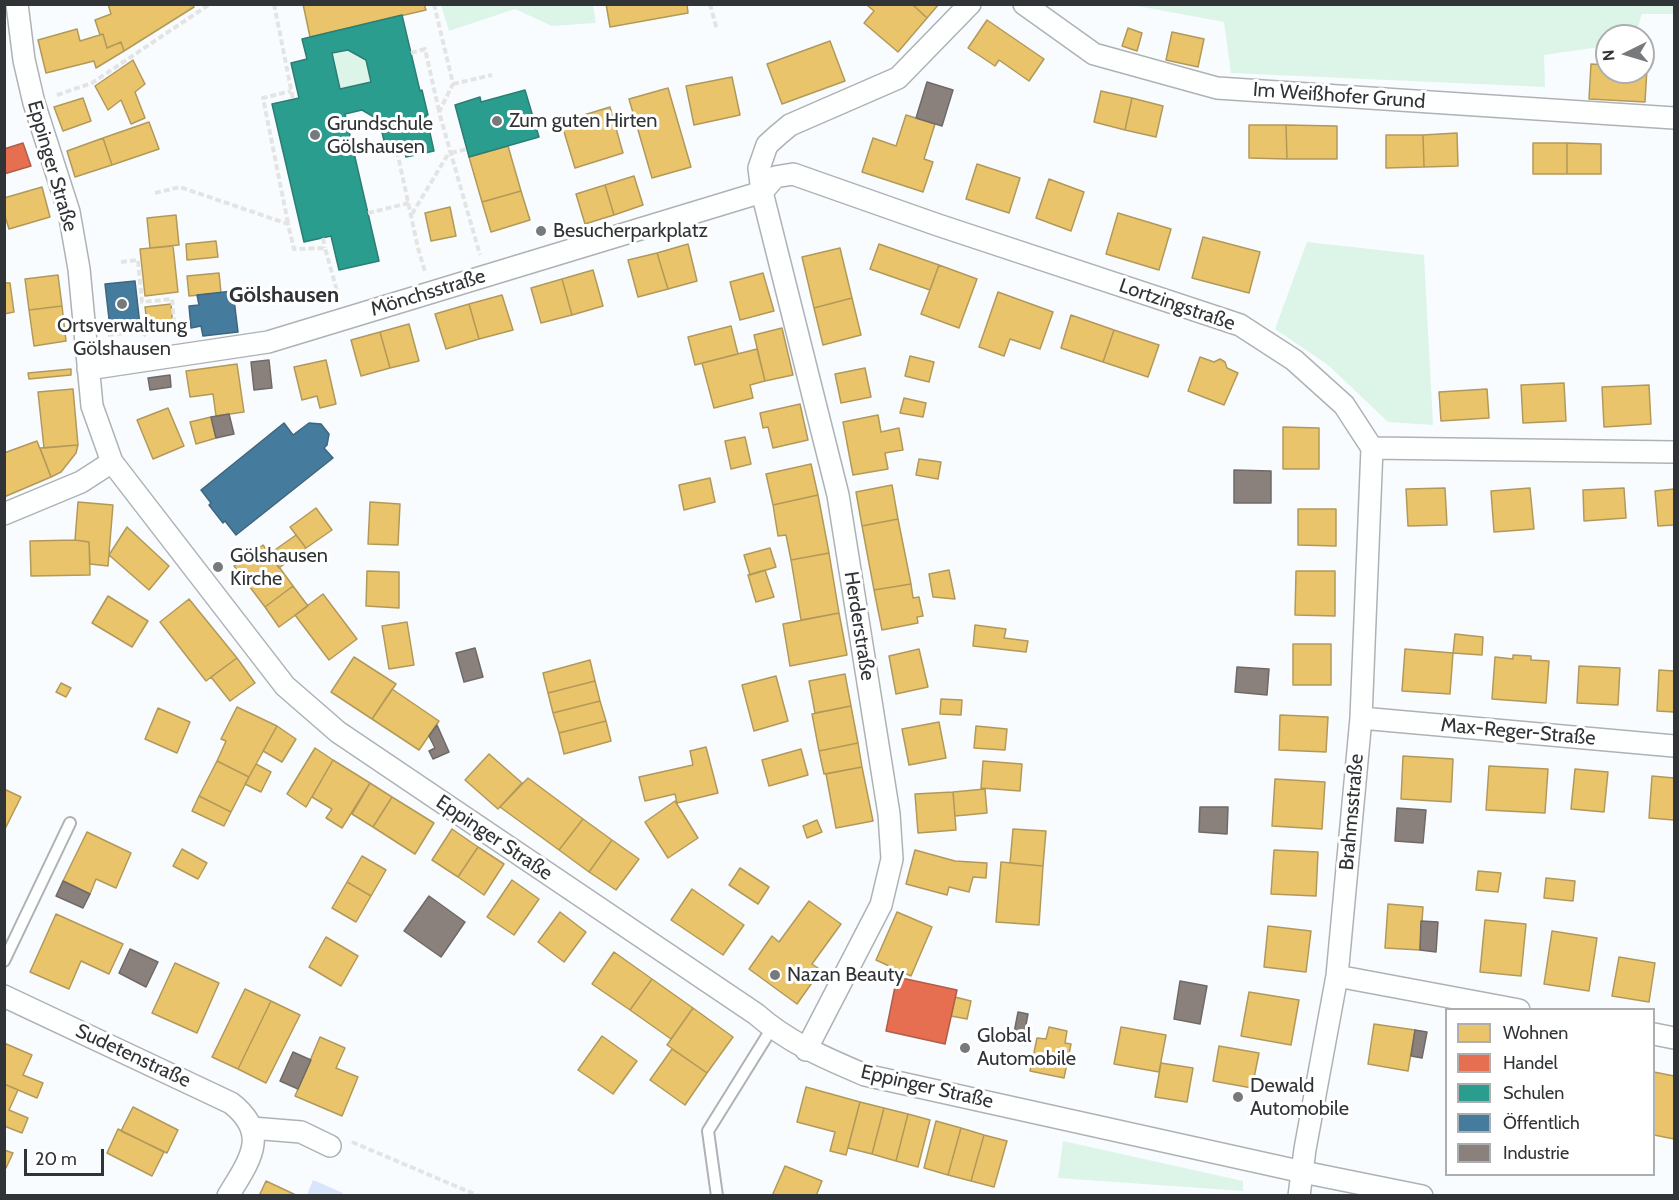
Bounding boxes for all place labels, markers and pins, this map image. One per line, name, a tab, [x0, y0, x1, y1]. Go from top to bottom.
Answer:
place label: Zum guten Hirten	[509, 109, 657, 133]
place label: Grundschule Gölshausen	[327, 112, 433, 159]
marker: Zum guten Hirten	[490, 114, 504, 128]
marker: Grundschule Gölshausen	[308, 128, 322, 142]
place label: Besucherparkplatz	[553, 219, 708, 243]
marker: Besucherparkplatz	[534, 224, 548, 238]
marker: Ortsverwaltung Gölshausen	[115, 297, 129, 311]
place label: Ortsverwaltung Gölshausen	[57, 314, 187, 361]
place label: Gölshausen Kirche	[230, 544, 328, 591]
marker: Gölshausen Kirche	[211, 560, 225, 574]
place label: Nazan Beauty	[787, 963, 904, 987]
marker: Nazan Beauty	[768, 968, 782, 982]
place label: Global Automobile	[977, 1024, 1076, 1071]
marker: Global Automobile	[958, 1041, 972, 1055]
place label: Dewald Automobile	[1250, 1074, 1349, 1121]
marker: Dewald Automobile	[1231, 1090, 1245, 1104]

